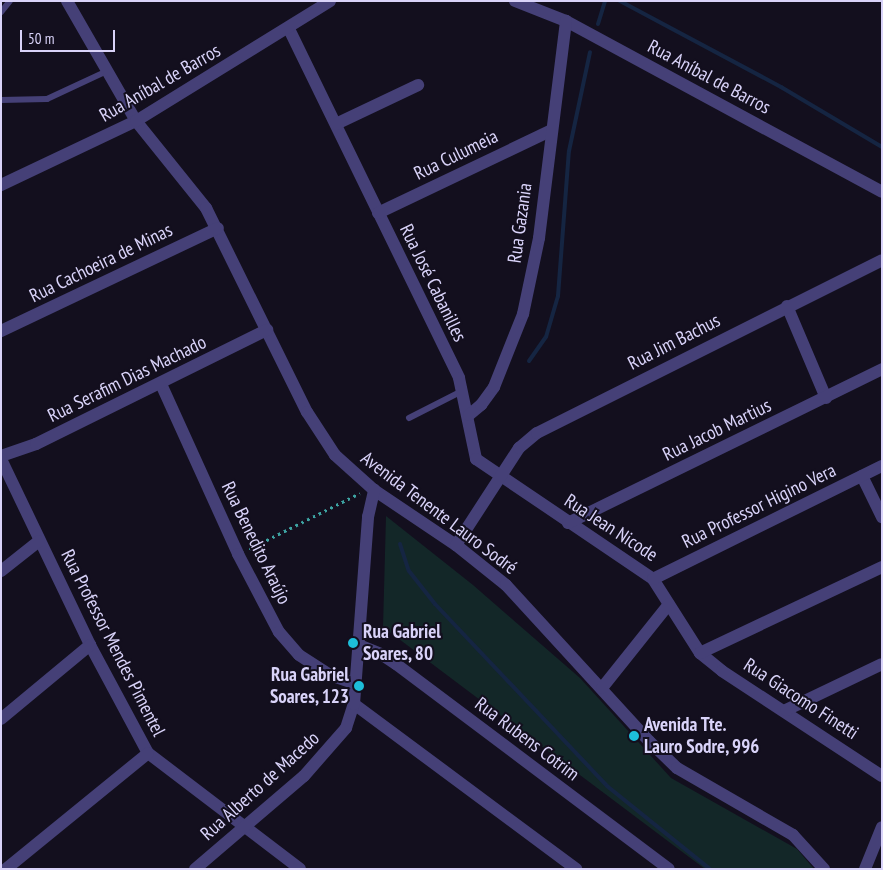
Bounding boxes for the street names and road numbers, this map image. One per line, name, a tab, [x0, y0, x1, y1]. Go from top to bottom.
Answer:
street label: Rua Aníbal de Barros	[643, 35, 775, 119]
street label: Rua Aníbal de Barros	[95, 39, 225, 127]
street label: Rua Culumeia	[410, 125, 502, 185]
street label: Rua Gazania	[503, 182, 537, 264]
street label: Rua Cachoeira de Minas	[26, 219, 176, 307]
street label: Rua José Cabanilles	[395, 221, 471, 345]
street label: Rua Jim Bachus	[624, 309, 724, 375]
street label: Rua Serafim Dias Machado	[44, 331, 210, 427]
street label: Rua Jacob Martius	[659, 394, 775, 466]
street label: Avenida Tenente Lauro Sodré	[356, 447, 522, 579]
street label: Rua Professor Higino Vera	[678, 459, 840, 553]
street label: Rua Benedito Araújo	[216, 478, 296, 608]
street label: Rua Jean Nicode	[560, 489, 662, 567]
street label: Rua Professor Mendes Pimentel	[56, 546, 170, 740]
street label: Rua Giacomo Finetti	[739, 653, 863, 745]
street label: Rua Rubens Cotrim	[470, 692, 584, 786]
street label: Rua Alberto de Macedo	[196, 727, 324, 845]

